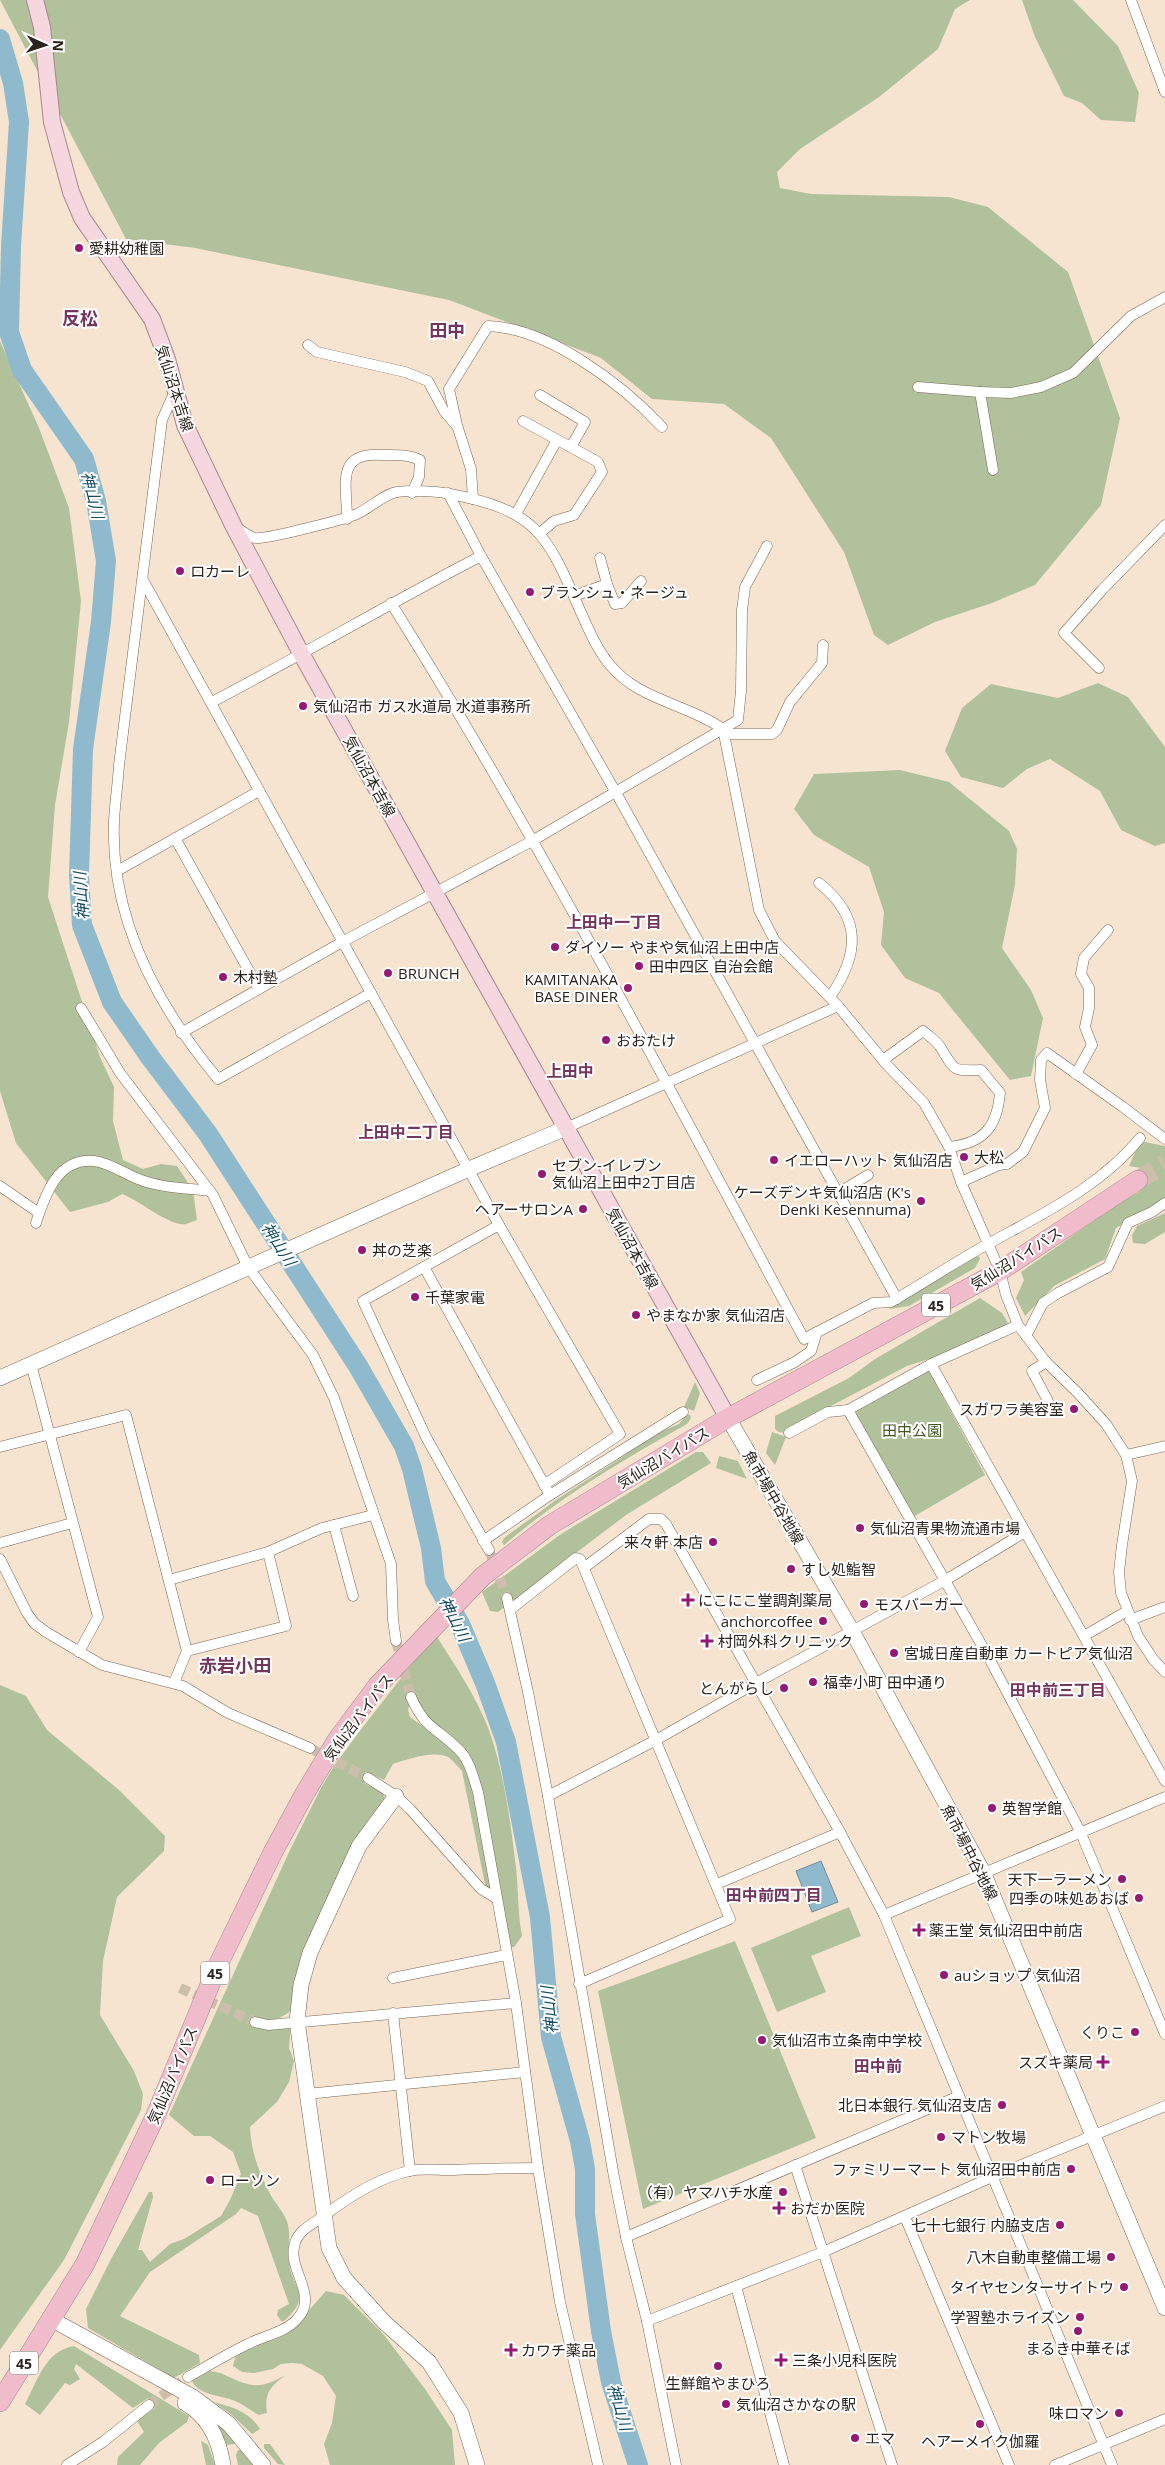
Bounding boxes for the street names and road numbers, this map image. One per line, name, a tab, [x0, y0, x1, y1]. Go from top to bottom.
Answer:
street label: 気仙沼本吉線	[152, 342, 198, 434]
street label: 気仙沼本吉線	[339, 732, 401, 820]
street label: 気仙沼本吉線	[602, 1204, 664, 1292]
street label: 気仙沼バイパス	[966, 1222, 1066, 1294]
road number: 45	[922, 1294, 950, 1316]
street label: 気仙沼バイパス	[613, 1421, 713, 1493]
street label: 魚市場中谷地線	[739, 1447, 809, 1547]
street label: 気仙沼バイパス	[319, 1669, 397, 1765]
street label: 魚市場中谷地線	[937, 1801, 1003, 1903]
road number: 45	[201, 1962, 229, 1985]
street label: 気仙沼バイパス	[142, 2023, 202, 2127]
road number: 45	[10, 2352, 38, 2374]

